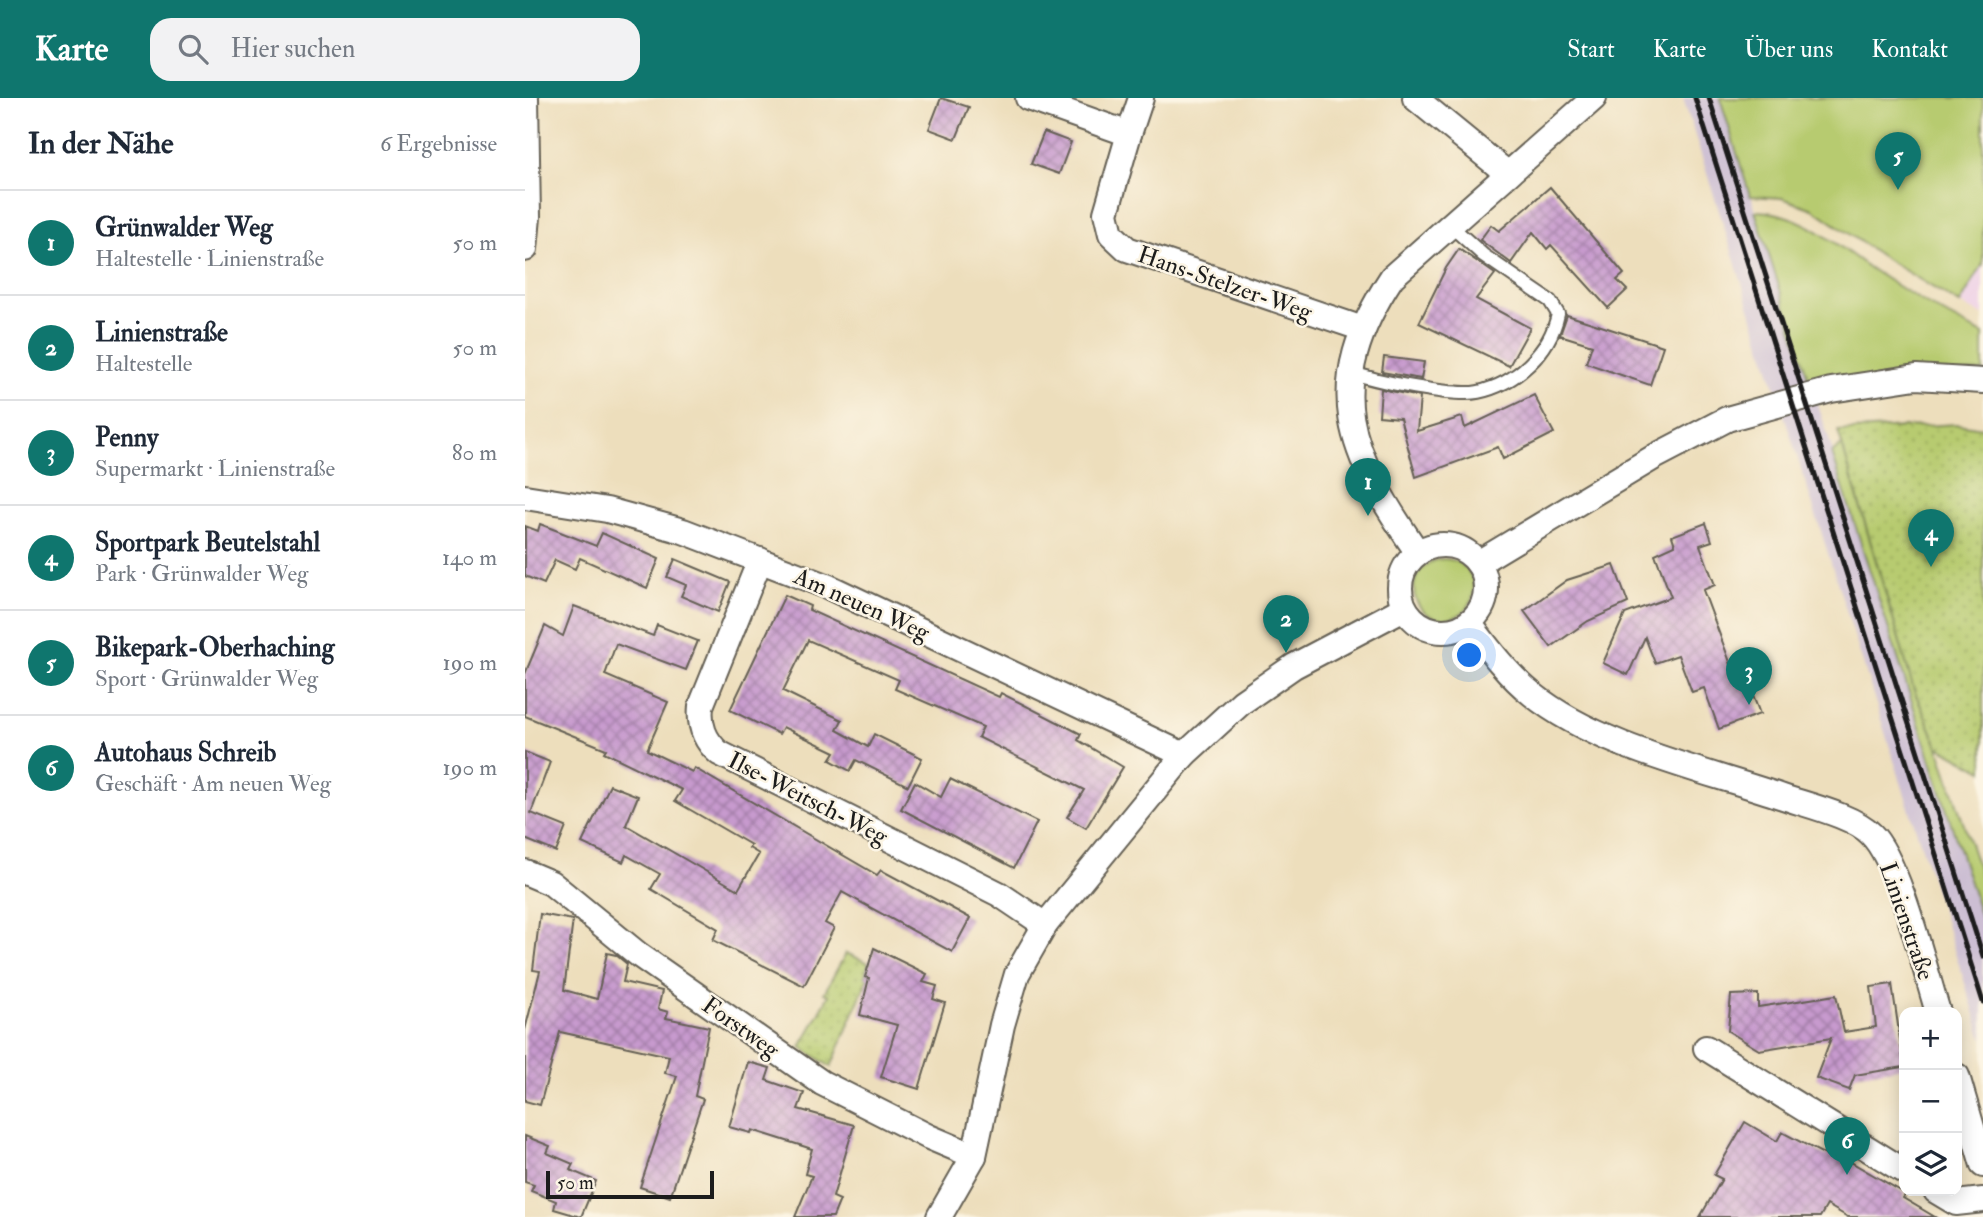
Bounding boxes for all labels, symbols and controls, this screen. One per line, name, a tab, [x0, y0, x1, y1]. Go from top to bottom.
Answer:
search box	[150, 18, 640, 81]
text: Karte	[35, 29, 108, 70]
icon: search	[174, 30, 212, 68]
text: Hier suchen	[230, 33, 355, 65]
text: Start	[1567, 34, 1615, 65]
text: Karte	[1653, 34, 1706, 65]
text: Über uns	[1744, 34, 1833, 65]
text: Kontakt	[1871, 34, 1948, 65]
text: In der Nähe	[28, 125, 173, 162]
text: 6 Ergebnisse	[380, 129, 497, 158]
pin: 5	[1875, 132, 1921, 190]
text: Grünwalder Weg	[95, 212, 273, 244]
text: 1	[47, 228, 55, 257]
text: 50 m	[453, 228, 497, 257]
street label: Hans-Stelzer-Weg	[1134, 239, 1317, 328]
text: Haltestelle · Linienstraße	[95, 244, 324, 273]
text: Linienstraße	[95, 317, 228, 349]
text: 2	[45, 333, 57, 362]
text: 50 m	[453, 333, 497, 362]
text: Haltestelle	[95, 349, 192, 378]
text: Penny	[95, 422, 158, 454]
text: 3	[47, 438, 55, 467]
text: 80 m	[452, 438, 497, 467]
text: Supermarkt · Linienstraße	[95, 454, 335, 483]
pin: 1	[1345, 458, 1391, 516]
pin: 4	[1908, 509, 1954, 567]
text: Sportpark Beutelstahl	[95, 527, 320, 559]
text: 4	[45, 543, 57, 572]
text: 140 m	[442, 543, 497, 572]
text: Park · Grünwalder Weg	[95, 559, 308, 588]
street label: Am neuen Weg	[788, 560, 936, 649]
pin: 2	[1263, 595, 1309, 653]
text: Bikepark-Oberhaching	[95, 632, 335, 664]
your location	[1452, 638, 1486, 672]
pin: 3	[1726, 647, 1772, 705]
text: 5	[46, 648, 56, 677]
text: 190 m	[443, 648, 497, 677]
text: Sport · Grünwalder Weg	[95, 664, 318, 693]
text: Autohaus Schreib	[95, 737, 276, 769]
street label: Ilse-Weitsch-Weg	[723, 745, 894, 853]
text: 6	[45, 753, 57, 782]
text: 190 m	[443, 753, 497, 782]
text: Geschäft · Am neuen Weg	[95, 769, 331, 798]
street label: Linienstraße	[1872, 858, 1941, 984]
street label: Forstweg	[696, 990, 786, 1066]
map controls	[1899, 1007, 1962, 1196]
button: +	[1899, 1007, 1962, 1070]
button: −	[1899, 1070, 1962, 1133]
pin: 6	[1824, 1117, 1870, 1175]
button: layers	[1899, 1133, 1962, 1196]
scale bar	[546, 1168, 714, 1200]
text: 50 m	[557, 1171, 594, 1195]

